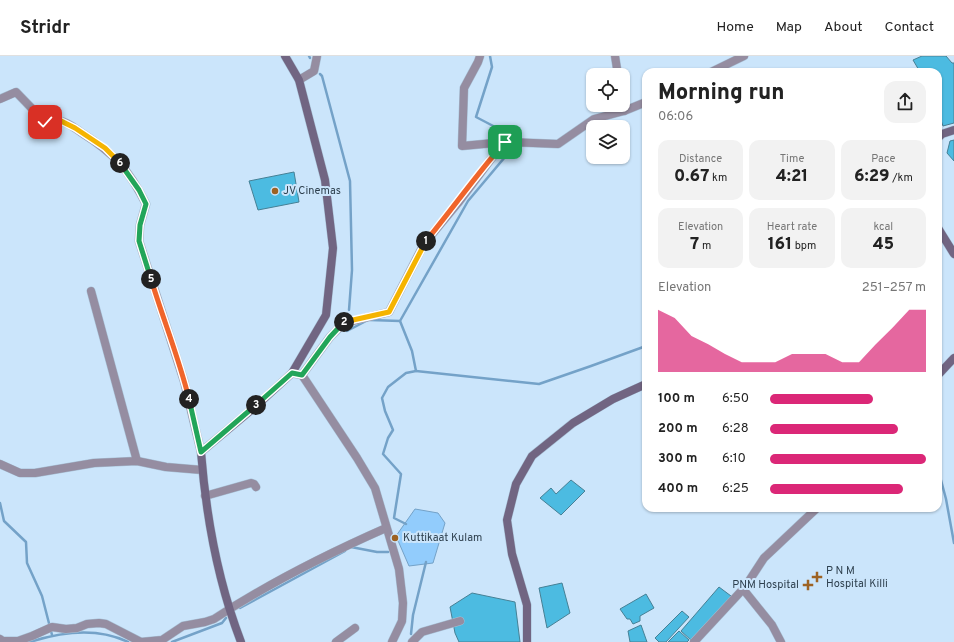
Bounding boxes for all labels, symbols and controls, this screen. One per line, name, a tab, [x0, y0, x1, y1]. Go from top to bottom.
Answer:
text: Stridr	[20, 16, 70, 40]
text: Home	[717, 19, 754, 36]
text: Map	[776, 19, 802, 36]
text: About	[824, 19, 863, 36]
text: Contact	[885, 19, 934, 36]
map controls	[586, 68, 630, 164]
button: locate	[586, 68, 630, 112]
text: Morning run	[658, 80, 784, 107]
button: share	[884, 81, 926, 123]
pin	[28, 105, 62, 139]
text: 06:06	[658, 109, 693, 125]
icon: check	[34, 111, 56, 133]
button: layers	[586, 120, 630, 164]
pin	[488, 125, 522, 159]
icon: arrive	[494, 131, 516, 153]
text: Distance	[679, 152, 722, 166]
text: Time	[780, 152, 804, 166]
text: Pace	[871, 152, 895, 166]
pin: 6	[110, 153, 130, 173]
text: 6	[117, 156, 123, 170]
text: 0.67	[674, 166, 709, 188]
text: 4:21	[776, 166, 808, 188]
text: 6:29	[854, 166, 890, 188]
text: km	[709, 171, 727, 185]
text: /km	[890, 171, 913, 185]
place label: JV Cinemas	[283, 184, 341, 198]
marker: JV Cinemas	[270, 186, 280, 196]
text: Elevation	[678, 220, 723, 234]
text: Heart rate	[767, 220, 817, 234]
text: kcal	[874, 220, 893, 234]
pin: 1	[416, 231, 436, 251]
text: 1	[424, 234, 428, 248]
text: 7	[690, 234, 699, 256]
text: 161	[768, 234, 792, 256]
text: 45	[873, 234, 894, 256]
text: m	[699, 239, 711, 253]
text: bpm	[792, 239, 816, 253]
pin: 5	[141, 269, 161, 289]
text: 5	[148, 272, 154, 286]
text: Elevation	[658, 280, 711, 296]
text: 251–257 m	[862, 280, 926, 296]
pin: 2	[334, 312, 354, 332]
text: 2	[341, 315, 347, 329]
pin: 4	[179, 389, 199, 409]
text: 100 m	[658, 391, 695, 407]
text: 6:50	[722, 391, 749, 407]
text: 4	[185, 392, 193, 406]
pin: 3	[246, 395, 266, 415]
text: 3	[253, 398, 259, 412]
text: 200 m	[658, 421, 698, 437]
text: 6:28	[722, 421, 749, 437]
text: 300 m	[658, 451, 697, 467]
text: 6:10	[722, 451, 746, 467]
text: 400 m	[658, 481, 698, 497]
text: 6:25	[722, 481, 749, 497]
place label: Kuttikaat Kulam	[403, 531, 482, 545]
marker: Kuttikaat Kulam	[390, 533, 400, 543]
place label: P N M Hospital Killi	[826, 564, 888, 591]
marker: P N M Hospital Killi	[811, 571, 823, 583]
place label: PNM Hospital	[732, 578, 799, 592]
marker: PNM Hospital	[802, 579, 814, 591]

